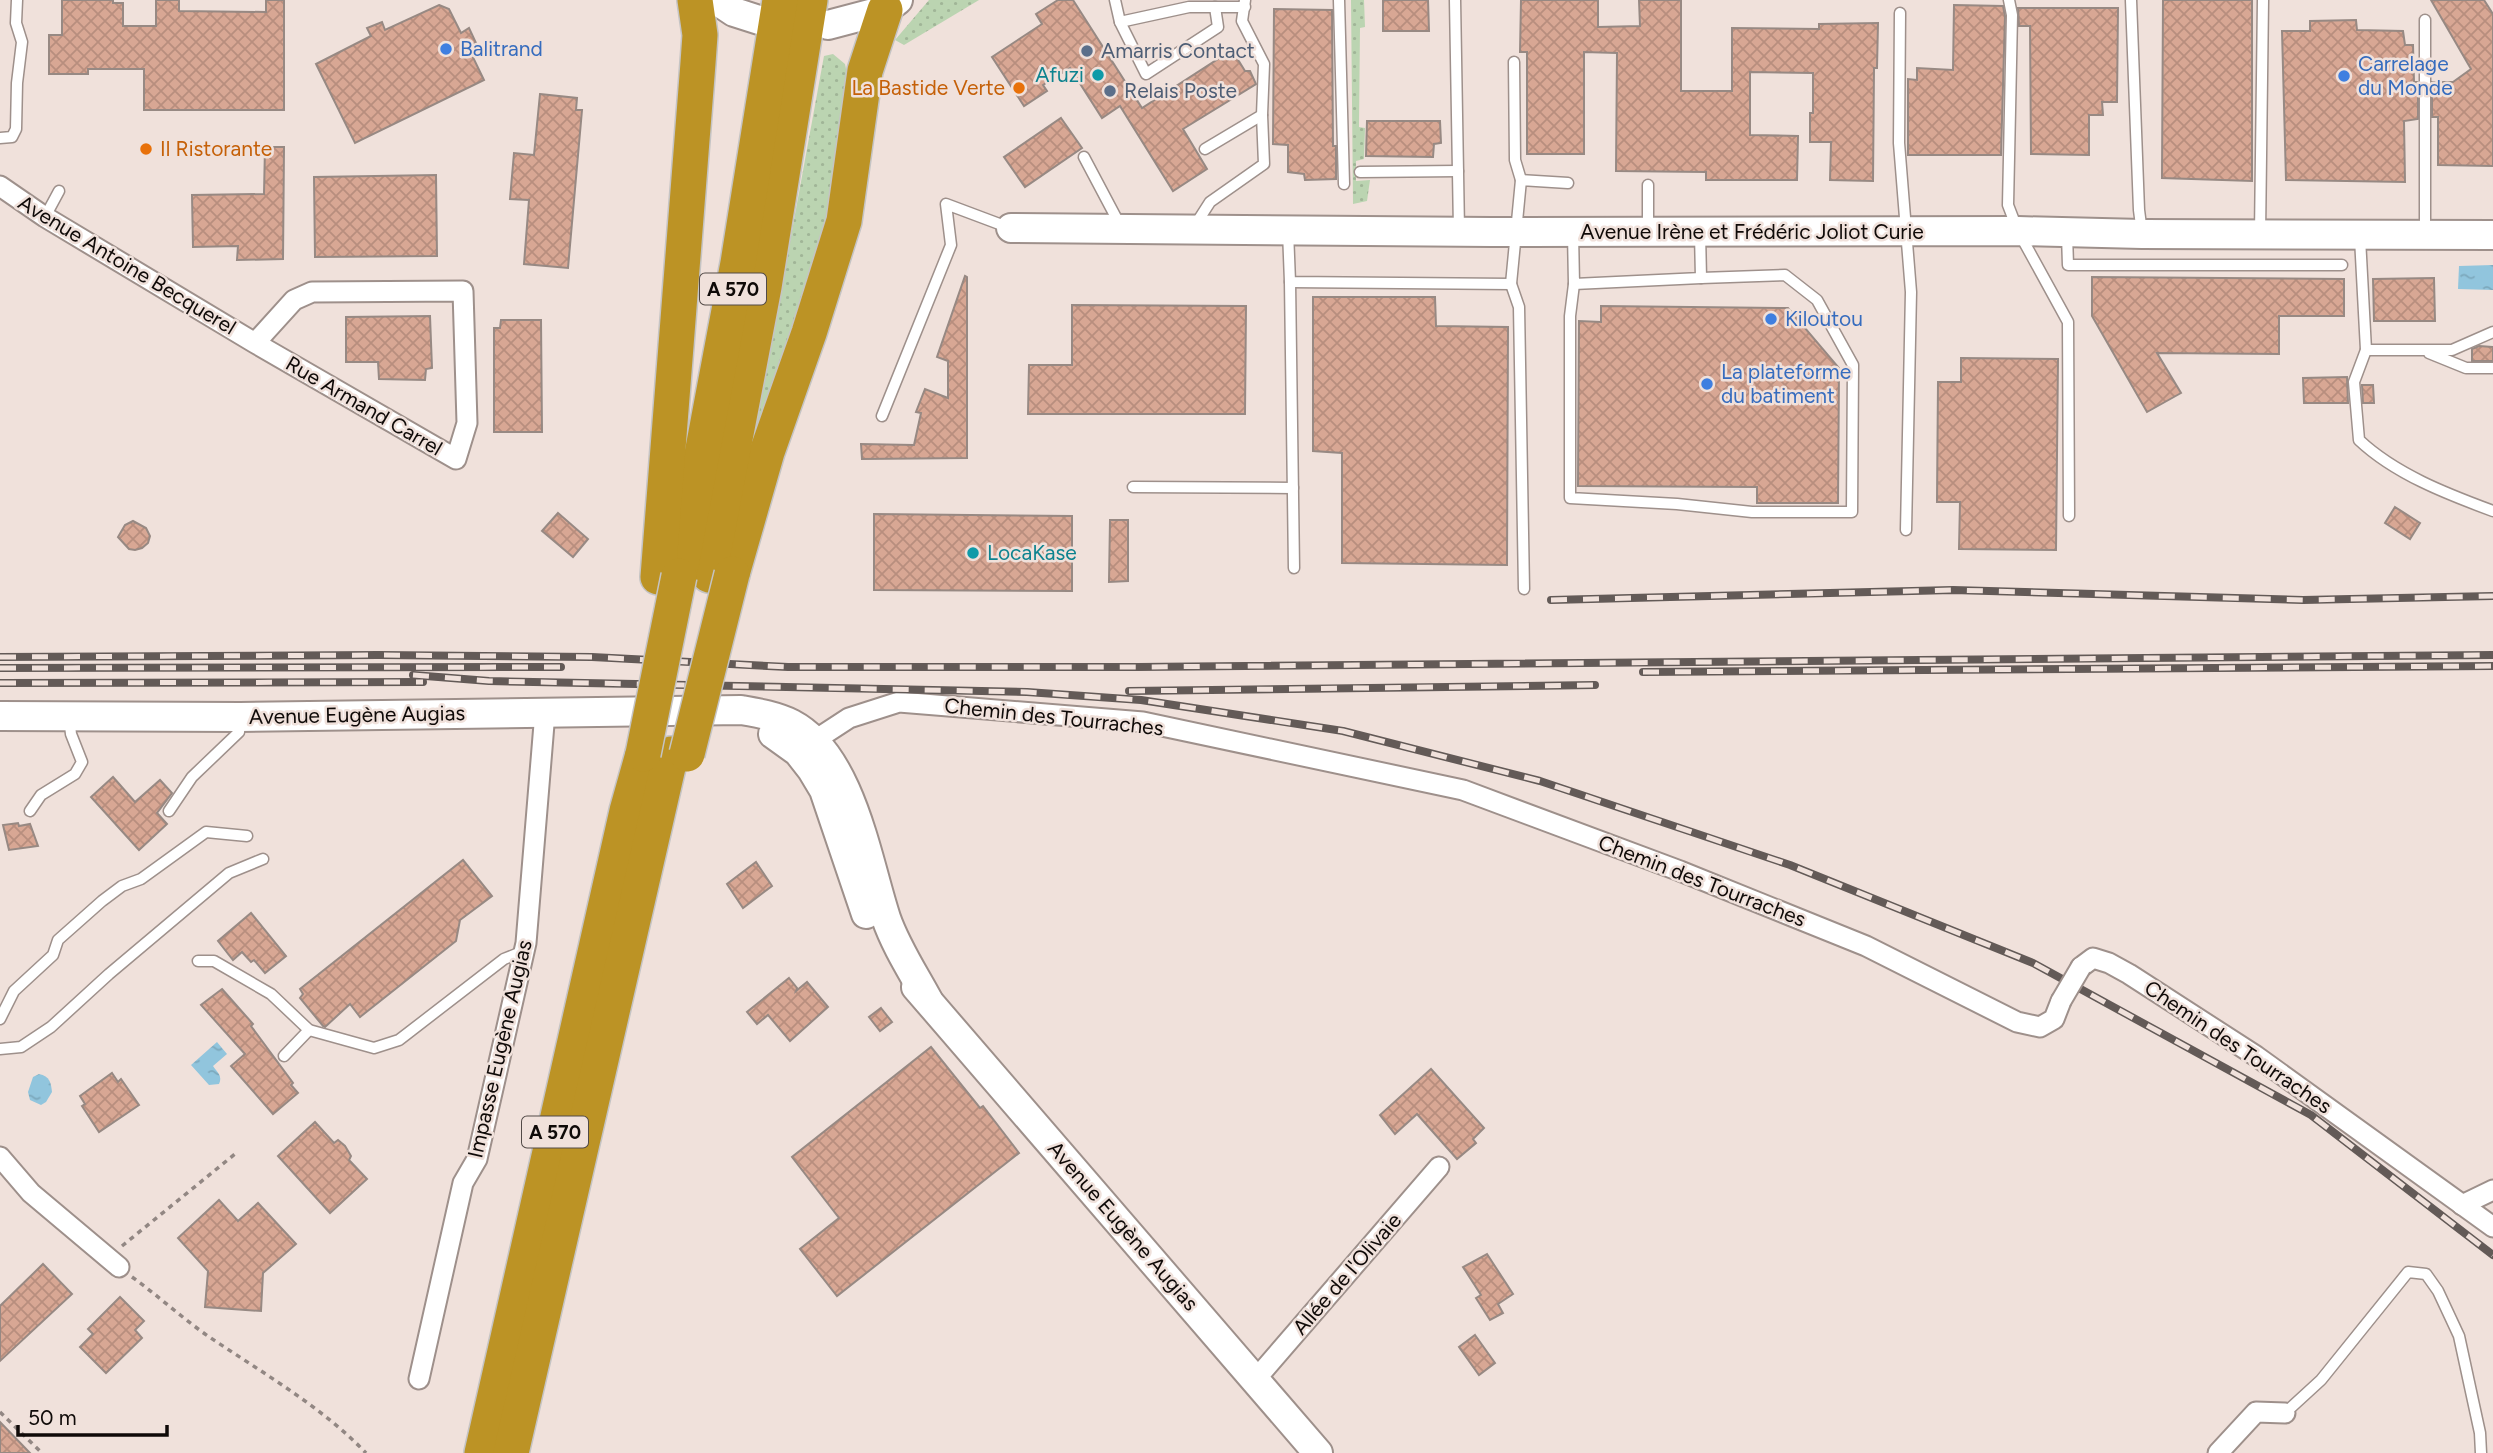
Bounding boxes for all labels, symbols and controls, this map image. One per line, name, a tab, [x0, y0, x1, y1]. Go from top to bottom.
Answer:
place label: Balitrand	[460, 36, 543, 61]
place label: Amarris Contact	[1101, 38, 1255, 63]
marker: Balitrand	[438, 41, 454, 57]
marker: Amarris Contact	[1079, 43, 1095, 59]
place label: Carrelage du Monde	[2358, 51, 2453, 100]
place label: Afuzi	[1035, 62, 1084, 87]
marker: Afuzi	[1090, 67, 1106, 83]
marker: Carrelage du Monde	[2336, 68, 2352, 84]
place label: La Bastide Verte	[851, 75, 1005, 100]
place label: Relais Poste	[1124, 78, 1237, 103]
marker: La Bastide Verte	[1011, 80, 1027, 96]
marker: Relais Poste	[1102, 83, 1118, 99]
place label: Il Ristorante	[160, 136, 272, 161]
marker: Il Ristorante	[138, 141, 154, 157]
street label: Avenue Antoine Becquerel	[14, 190, 241, 340]
street label: Avenue Irène et Frédéric Joliot Curie	[1580, 219, 1924, 244]
road number: A 570	[700, 274, 766, 304]
place label: Kiloutou	[1785, 306, 1863, 331]
marker: Kiloutou	[1763, 311, 1779, 327]
street label: Rue Armand Carrel	[281, 351, 447, 461]
place label: La plateforme du batiment	[1721, 359, 1851, 408]
marker: La plateforme du batiment	[1699, 376, 1715, 392]
place label: LocaKase	[987, 540, 1077, 565]
marker: LocaKase	[965, 545, 981, 561]
street label: Chemin des Tourraches	[943, 693, 1165, 740]
street label: Avenue Eugène Augias	[249, 700, 465, 729]
street label: Chemin des Tourraches	[1595, 829, 1809, 932]
street label: Impasse Eugène Augias	[462, 937, 537, 1160]
street label: Chemin des Tourraches	[2140, 975, 2337, 1119]
road number: A 570	[522, 1116, 588, 1148]
street label: Avenue Eugène Augias	[1043, 1136, 1204, 1315]
street label: Allée de l'Olivaie	[1287, 1208, 1406, 1340]
scale bar	[18, 1394, 166, 1438]
text: 50 m	[28, 1405, 77, 1430]

